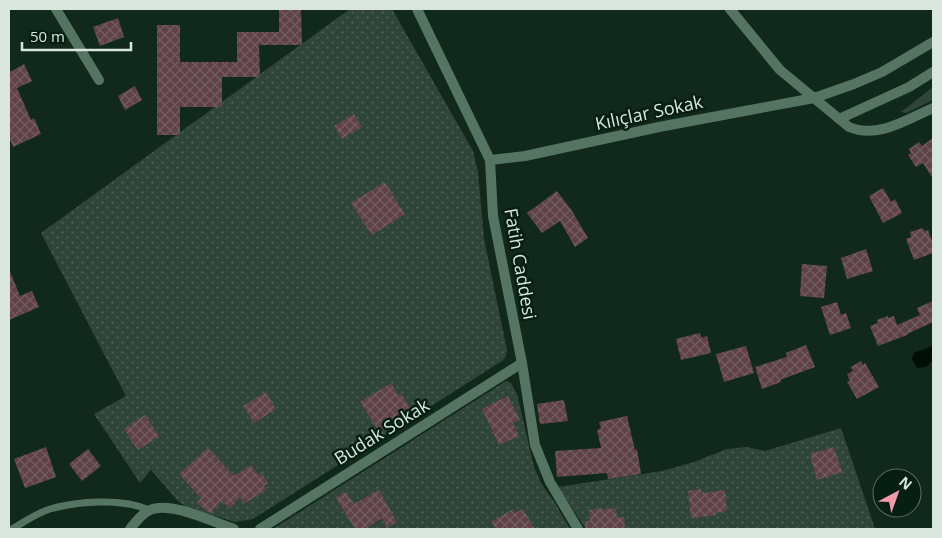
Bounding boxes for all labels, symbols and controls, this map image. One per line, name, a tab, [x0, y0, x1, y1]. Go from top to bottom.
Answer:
scale bar	[22, 20, 131, 52]
text: 50 m	[30, 26, 65, 46]
street label: Kılıçlar Sokak	[593, 89, 705, 135]
street label: Fatih Caddesi	[499, 206, 543, 321]
street label: Budak Sokak	[330, 392, 434, 470]
north arrow	[872, 468, 922, 518]
text: N	[895, 472, 916, 494]

